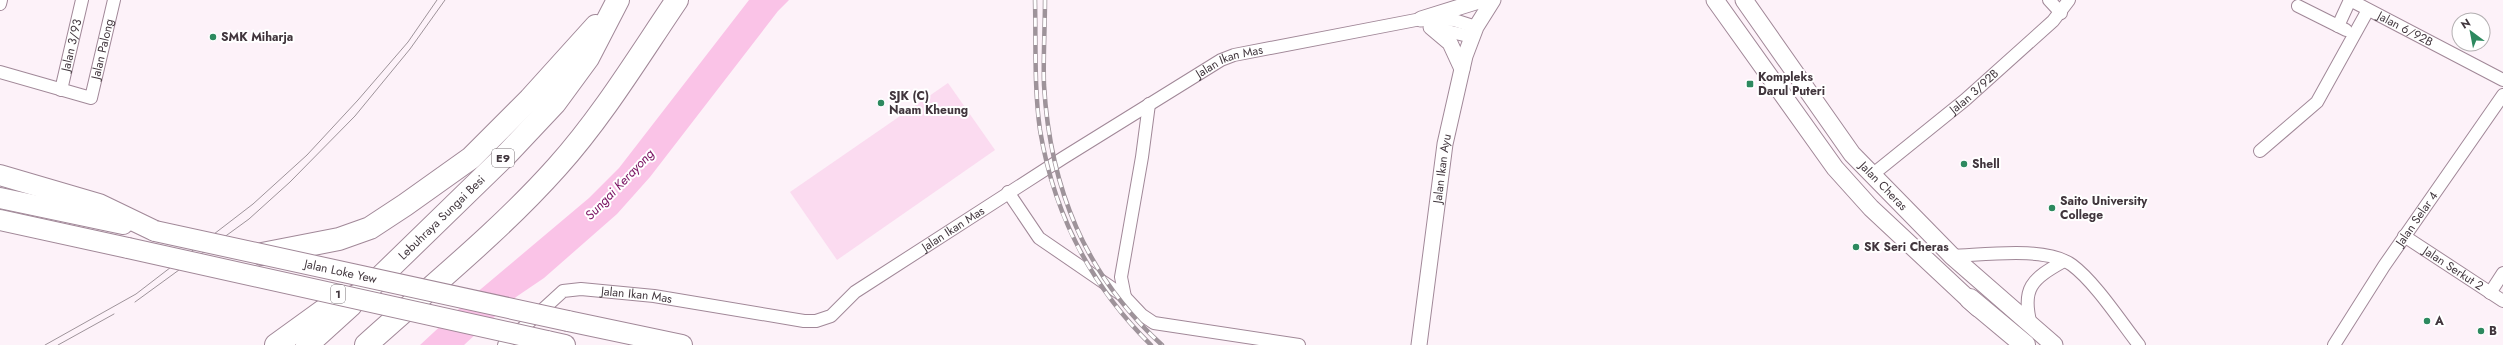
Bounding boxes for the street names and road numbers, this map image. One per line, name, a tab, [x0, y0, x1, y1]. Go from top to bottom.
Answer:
street label: Jalan 6/92B	[2372, 6, 2437, 51]
street label: Jalan 3/93	[56, 17, 86, 75]
street label: Jalan Palong	[86, 17, 118, 83]
street label: Jalan Ikan Mas	[1190, 41, 1265, 84]
street label: Jalan 3/92B	[1944, 65, 2003, 119]
street label: Jalan Ikan Ayu	[1428, 132, 1456, 206]
road number: E9	[492, 149, 514, 167]
street label: Jalan Cheras	[1854, 156, 1912, 215]
street label: Lebuhraya Sungai Besi	[394, 171, 489, 264]
street label: Jalan Selar 4	[2390, 188, 2442, 252]
street label: Jalan Ikan Mas	[917, 202, 988, 257]
street label: Jalan Serkut 2	[2418, 241, 2487, 295]
street label: Jalan Loke Yew	[301, 254, 379, 288]
street label: Jalan Ikan Mas	[598, 282, 674, 308]
road number: 1	[331, 285, 345, 303]

